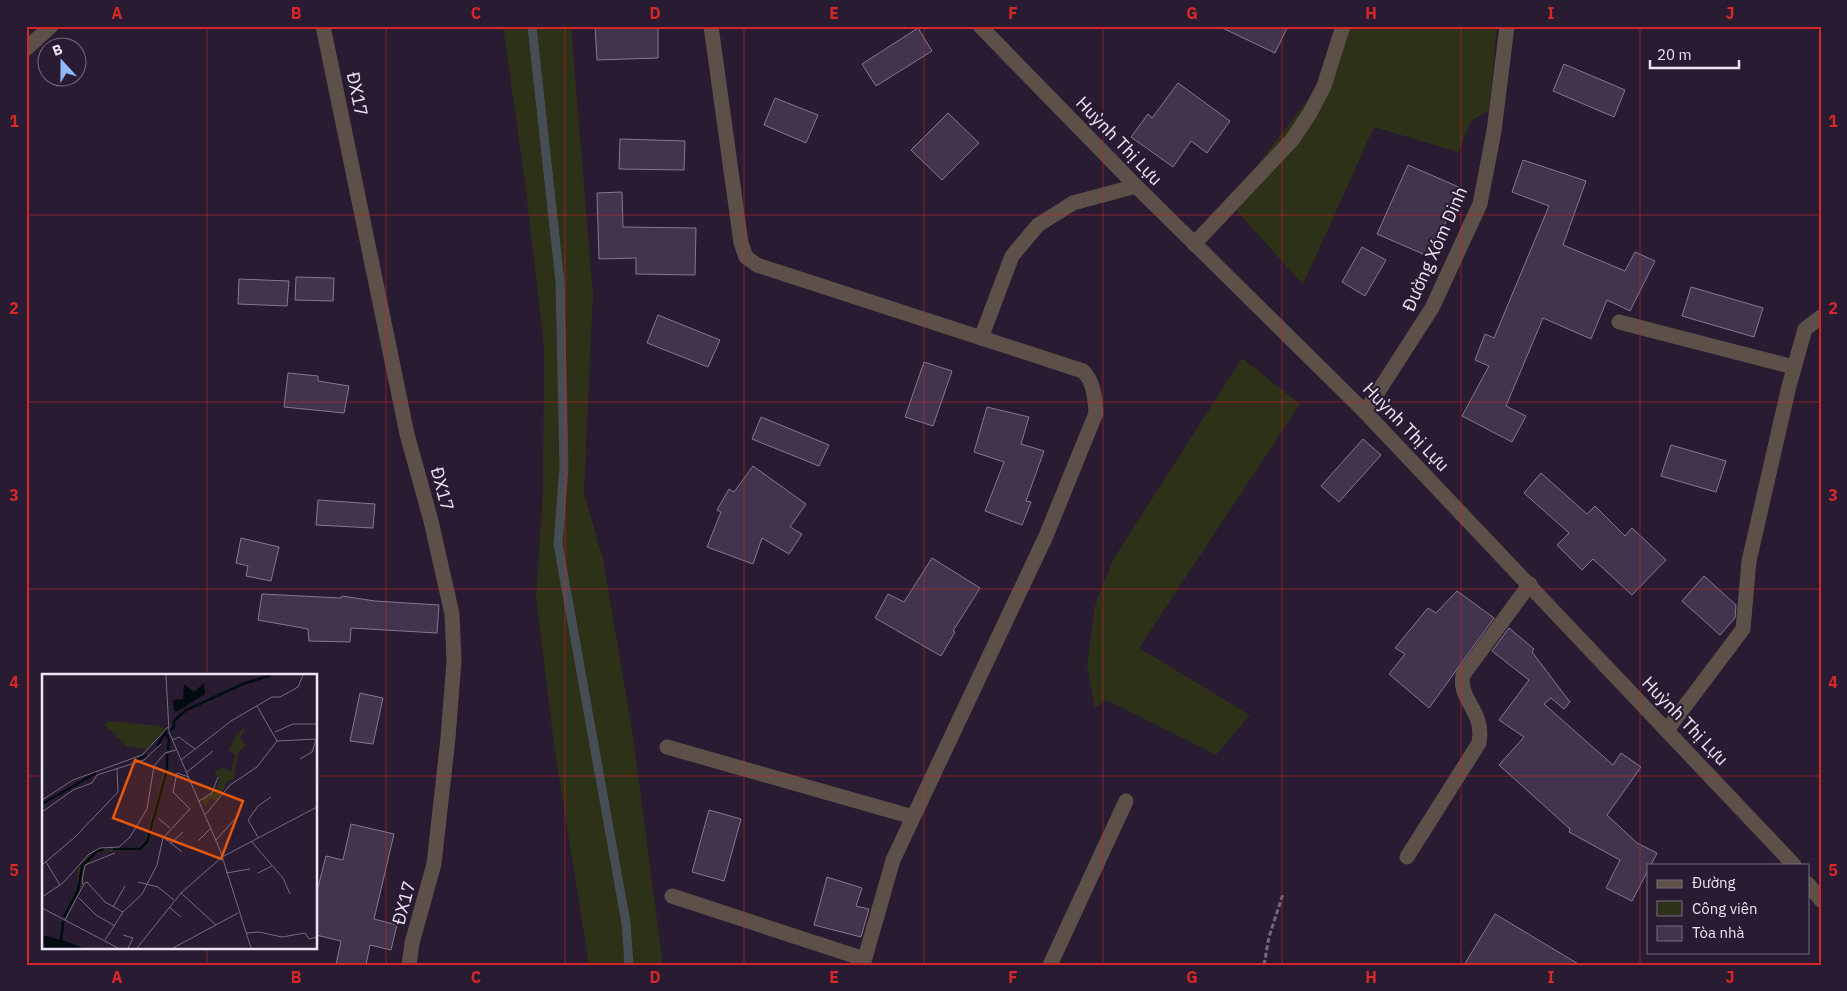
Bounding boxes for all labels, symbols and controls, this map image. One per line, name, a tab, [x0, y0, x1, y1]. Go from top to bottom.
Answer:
text: A	[112, 3, 123, 23]
text: B	[291, 3, 302, 23]
text: C	[471, 3, 481, 23]
text: D	[649, 3, 661, 23]
text: E	[829, 3, 839, 23]
text: F	[1008, 3, 1018, 23]
text: G	[1186, 3, 1198, 23]
text: H	[1365, 3, 1377, 23]
text: I	[1548, 3, 1555, 23]
text: J	[1726, 3, 1734, 23]
north arrow	[38, 38, 88, 88]
scale bar	[1650, 38, 1738, 70]
text: B	[50, 40, 65, 60]
text: 20 m	[1657, 45, 1692, 64]
street label: ĐX17	[342, 70, 373, 118]
street label: Huỳnh Thị Lựu	[1071, 91, 1168, 190]
text: 1	[9, 111, 19, 131]
text: 1	[1828, 111, 1838, 131]
street label: Đường Xóm Dinh	[1397, 183, 1472, 315]
text: 2	[9, 298, 19, 318]
text: 2	[1828, 298, 1838, 318]
street label: Huỳnh Thị Lựu	[1358, 377, 1455, 476]
street label: ĐX17	[426, 464, 459, 513]
text: 3	[9, 485, 19, 505]
text: 3	[1828, 485, 1838, 505]
street label: Huỳnh Thị Lựu	[1637, 671, 1734, 770]
text: 4	[9, 672, 19, 692]
text: 4	[1828, 672, 1838, 692]
inset map	[42, 674, 318, 948]
text: 5	[9, 860, 19, 880]
text: 5	[1828, 860, 1838, 880]
legend	[1647, 864, 1810, 954]
text: Đường	[1692, 873, 1736, 892]
street label: ĐX17	[387, 878, 420, 927]
text: Công viên	[1692, 899, 1758, 918]
text: Tòa nhà	[1692, 923, 1745, 942]
text: A	[112, 967, 123, 987]
text: B	[291, 967, 302, 987]
text: C	[471, 967, 481, 987]
text: D	[649, 967, 661, 987]
text: E	[829, 967, 839, 987]
text: F	[1008, 967, 1018, 987]
text: G	[1186, 967, 1198, 987]
text: H	[1365, 967, 1377, 987]
text: I	[1548, 967, 1555, 987]
text: J	[1726, 967, 1734, 987]

